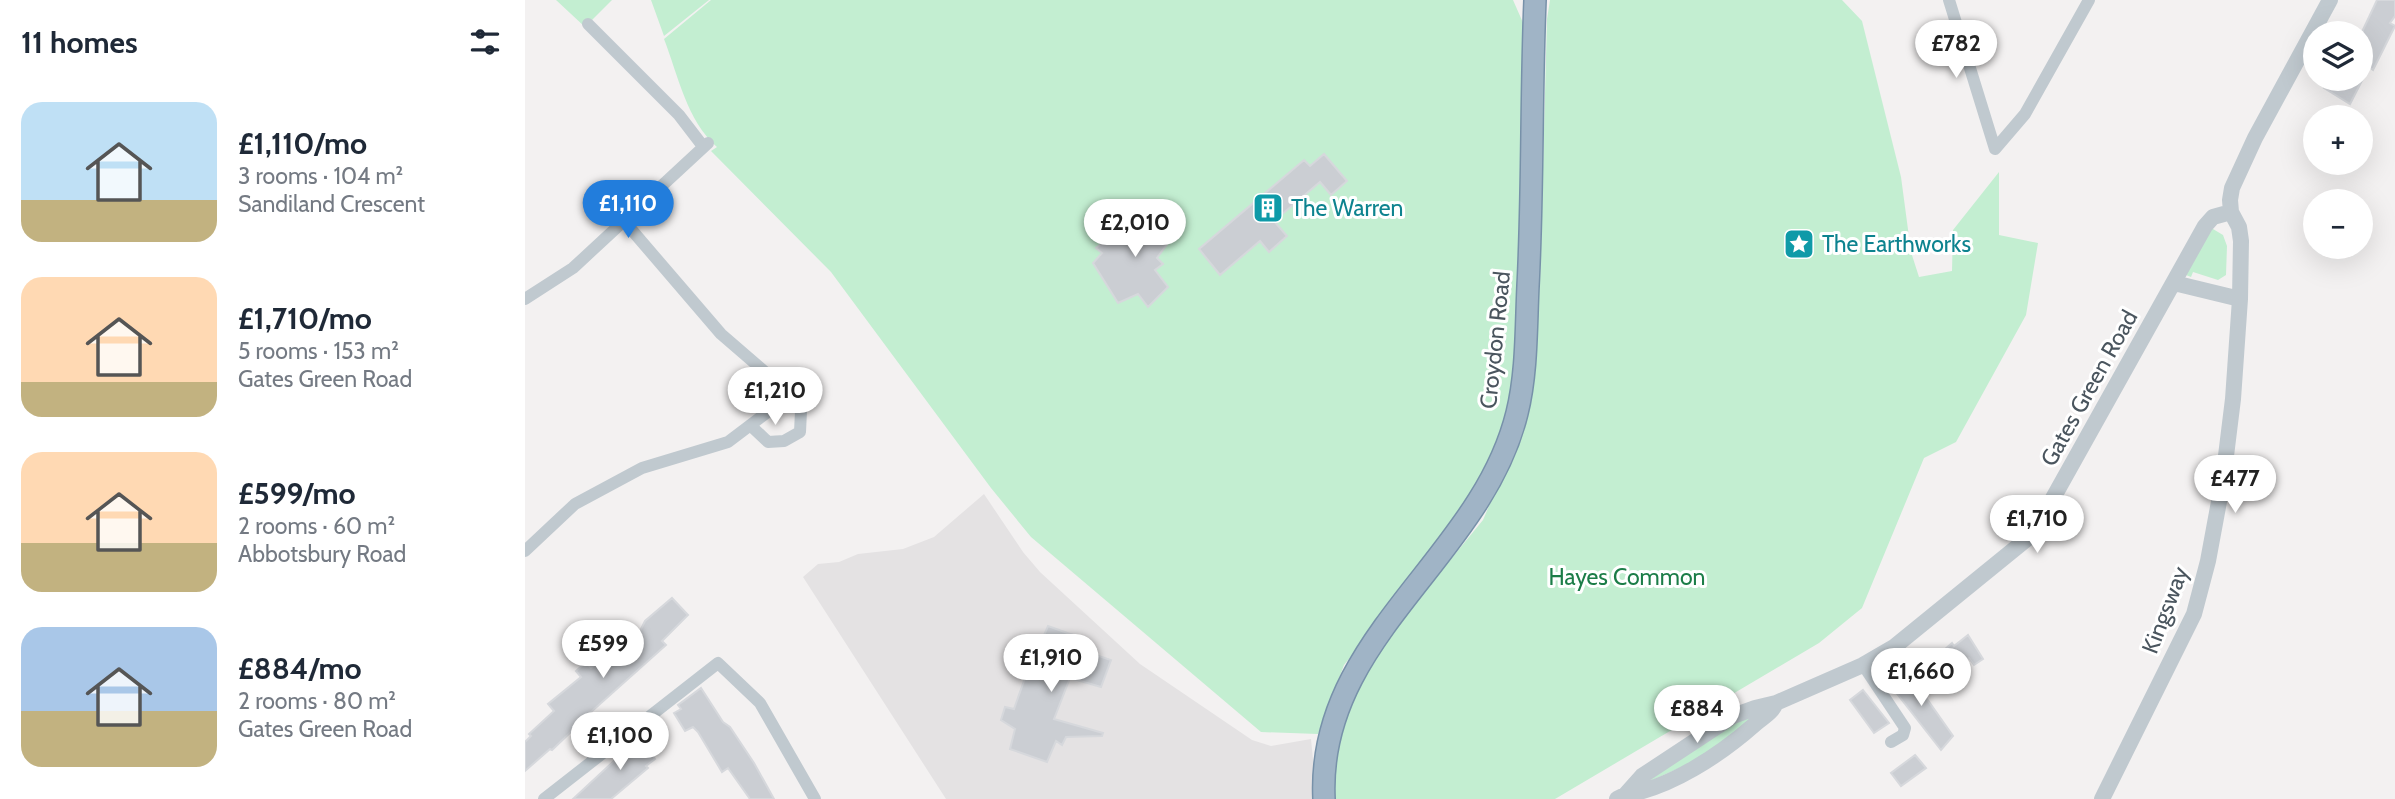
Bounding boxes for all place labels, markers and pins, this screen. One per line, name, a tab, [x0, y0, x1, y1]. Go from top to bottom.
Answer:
pin: £782	[1915, 20, 1997, 80]
pin: £1,110	[571, 180, 685, 240]
building icon: The Warren	[1251, 191, 1285, 225]
place label: The Warren	[1291, 194, 1403, 222]
pin: £2,010	[1078, 200, 1192, 259]
place icon: The Earthworks	[1782, 227, 1816, 261]
place label: The Earthworks	[1822, 230, 1971, 258]
pin: £1,210	[718, 368, 832, 427]
pin: £477	[2194, 456, 2276, 515]
pin: £1,710	[1980, 496, 2094, 555]
pin: £599	[562, 620, 644, 680]
pin: £1,910	[994, 634, 1108, 694]
pin: £1,660	[1864, 648, 1978, 708]
pin: £884	[1656, 686, 1738, 745]
pin: £1,100	[563, 712, 677, 772]

